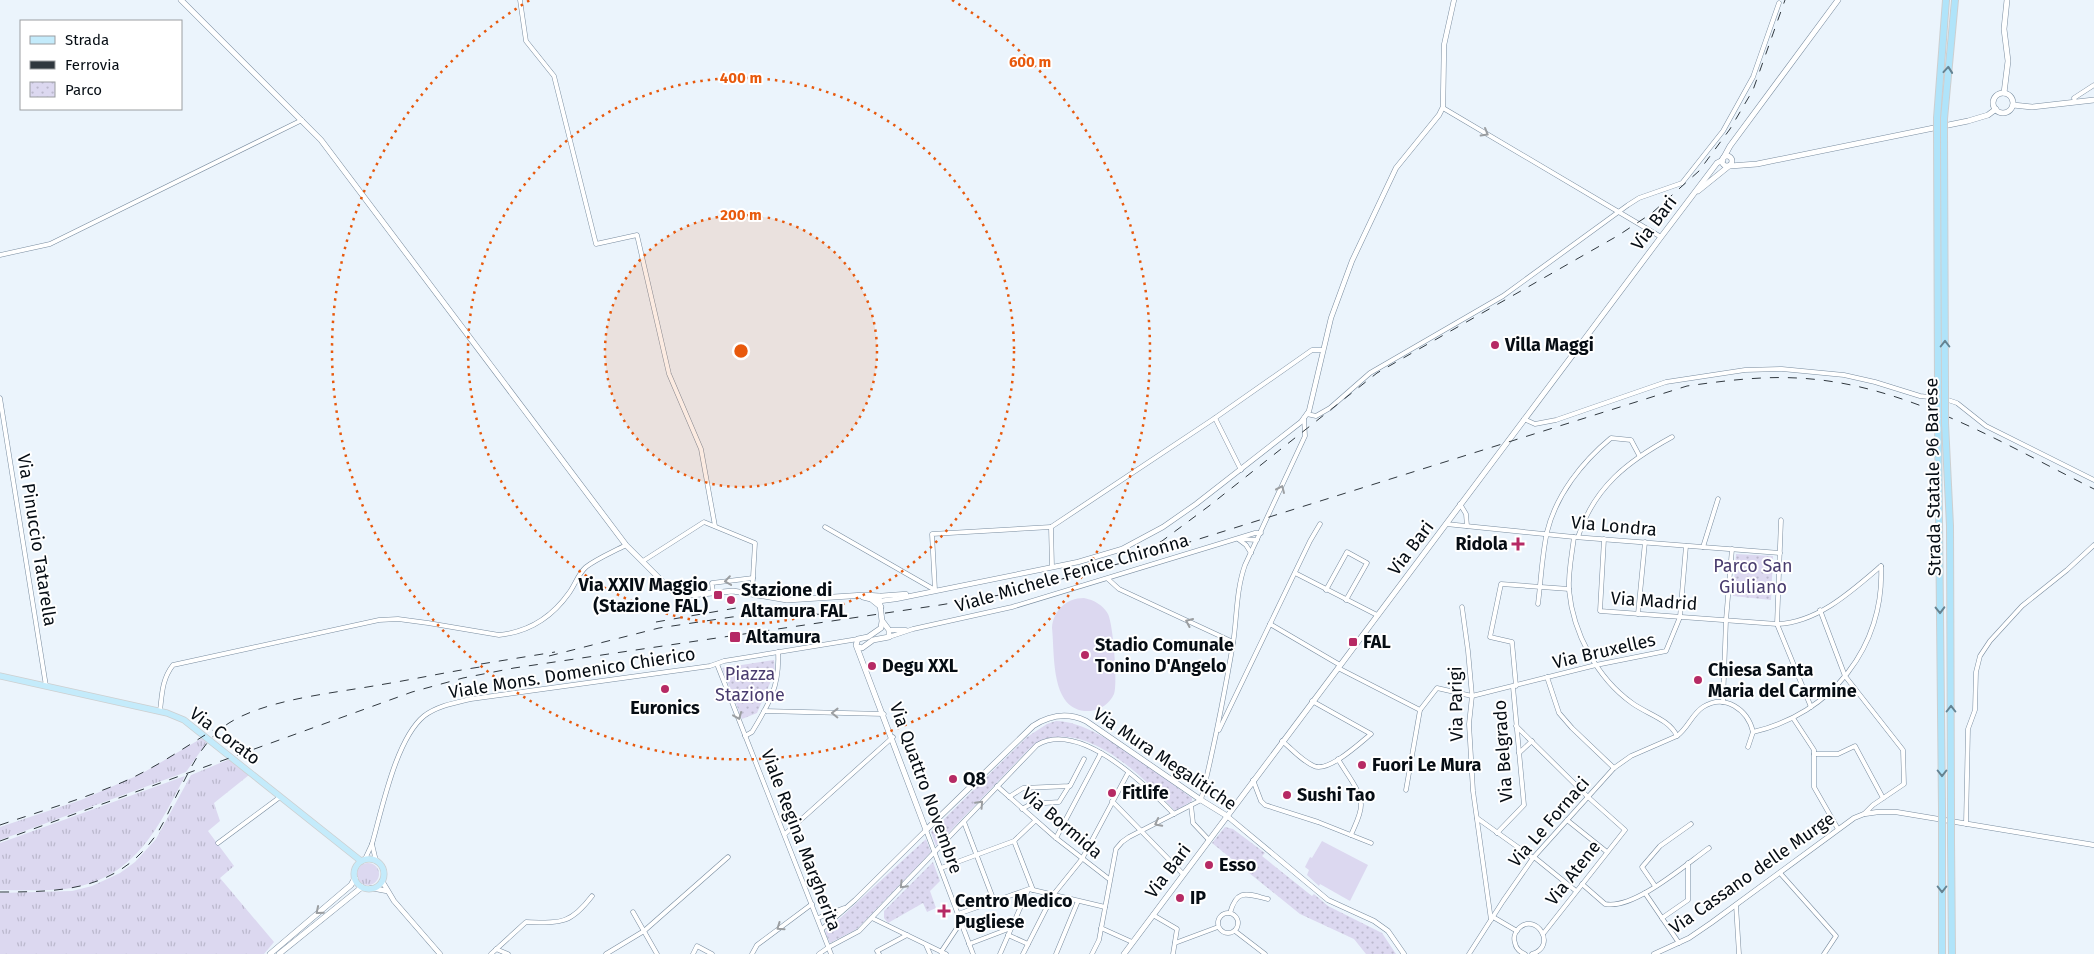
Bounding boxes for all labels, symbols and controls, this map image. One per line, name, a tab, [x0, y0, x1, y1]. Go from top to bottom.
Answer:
legend	[20, 20, 182, 110]
text: Strada	[65, 31, 109, 49]
text: 600 m	[1009, 53, 1051, 71]
text: Ferrovia	[65, 56, 120, 74]
one-way arrow	[1942, 66, 1953, 74]
text: 400 m	[720, 69, 762, 87]
text: Parco	[65, 81, 102, 99]
one-way arrow	[1479, 126, 1488, 136]
street label: Via Bari	[1626, 191, 1682, 255]
text: 200 m	[720, 206, 762, 224]
place label: Villa Maggi	[1504, 334, 1594, 356]
marker: Villa Maggi	[1489, 339, 1501, 351]
one-way arrow	[1940, 339, 1950, 347]
centre of rings	[732, 342, 750, 360]
street label: Strada Statale 96 Barese	[1920, 378, 1946, 576]
street label: Via Pinuccio Tatarella	[13, 452, 61, 628]
one-way arrow	[1275, 485, 1286, 494]
street label: Via Londra	[1570, 511, 1658, 541]
street label: Via Bari	[1383, 516, 1439, 580]
street label: Viale Michele Fenice Chironna	[953, 529, 1191, 617]
place label: Ridola	[1455, 533, 1508, 555]
marker: Ridola	[1512, 538, 1524, 550]
park label: Parco San Giuliano	[1713, 555, 1793, 598]
place label: Via XXIV Maggio (Stazione FAL)	[578, 574, 708, 617]
one-way arrow	[723, 576, 732, 586]
place label: Stazione di Altamura FAL	[740, 579, 848, 622]
street label: Via Madrid	[1610, 587, 1698, 615]
marker: Via XXIV Maggio (Stazione FAL)	[712, 589, 724, 601]
marker: Stazione di Altamura FAL	[725, 594, 737, 606]
one-way arrow	[1935, 606, 1945, 614]
one-way arrow	[1185, 618, 1194, 629]
place label: Altamura	[745, 626, 821, 648]
street label: Via Bruxelles	[1550, 628, 1658, 674]
marker: Altamura	[728, 630, 742, 644]
place label: FAL	[1363, 631, 1391, 653]
place label: Stadio Comunale Tonino D'Angelo	[1095, 634, 1234, 677]
marker: FAL	[1347, 636, 1359, 648]
street label: Viale Mons. Domenico Chierico	[447, 643, 697, 703]
marker: Stadio Comunale Tonino D'Angelo	[1079, 649, 1091, 661]
place label: Degu XXL	[882, 655, 958, 677]
place label: Chiesa Santa Maria del Carmine	[1708, 659, 1857, 702]
marker: Degu XXL	[866, 660, 878, 672]
park label: Piazza Stazione	[715, 663, 785, 706]
street label: Via Parigi	[1444, 666, 1468, 742]
marker: Chiesa Santa Maria del Carmine	[1692, 674, 1704, 686]
marker: Euronics	[659, 683, 671, 695]
place label: Euronics	[630, 697, 700, 719]
street label: Via Quattro Novembre	[885, 699, 967, 877]
street label: Via Belgrado	[1488, 699, 1518, 803]
street label: Via Corato	[185, 702, 265, 770]
street label: Via Mura Megalitiche	[1089, 703, 1241, 815]
one-way arrow	[1946, 705, 1956, 712]
one-way arrow	[831, 708, 838, 718]
one-way arrow	[731, 711, 742, 720]
street label: Viale Regina Margherita	[756, 746, 846, 934]
place label: Fuori Le Mura	[1372, 754, 1482, 776]
marker: Fuori Le Mura	[1356, 759, 1368, 771]
place label: Q8	[963, 768, 986, 790]
one-way arrow	[1936, 769, 1947, 777]
street label: Via Le Fornaci	[1504, 772, 1594, 872]
marker: Q8	[947, 773, 959, 785]
place label: Fitlife	[1122, 782, 1169, 804]
street label: Via Bormida	[1017, 783, 1107, 863]
place label: Sushi Tao	[1297, 784, 1375, 806]
marker: Fitlife	[1106, 787, 1118, 799]
marker: Sushi Tao	[1281, 789, 1293, 801]
one-way arrow	[974, 801, 983, 810]
street label: Via Cassano delle Murge	[1665, 808, 1839, 938]
one-way arrow	[1154, 817, 1163, 827]
street label: Via Atene	[1541, 836, 1605, 910]
street label: Via Bari	[1140, 839, 1196, 903]
place label: Esso	[1219, 854, 1256, 876]
marker: Esso	[1203, 859, 1215, 871]
one-way arrow	[900, 880, 909, 889]
one-way arrow	[1937, 886, 1947, 893]
place label: IP	[1190, 887, 1206, 909]
place label: Centro Medico Pugliese	[955, 890, 1072, 933]
marker: IP	[1174, 892, 1186, 904]
marker: Centro Medico Pugliese	[937, 904, 951, 918]
one-way arrow	[316, 906, 325, 915]
one-way arrow	[776, 921, 786, 930]

